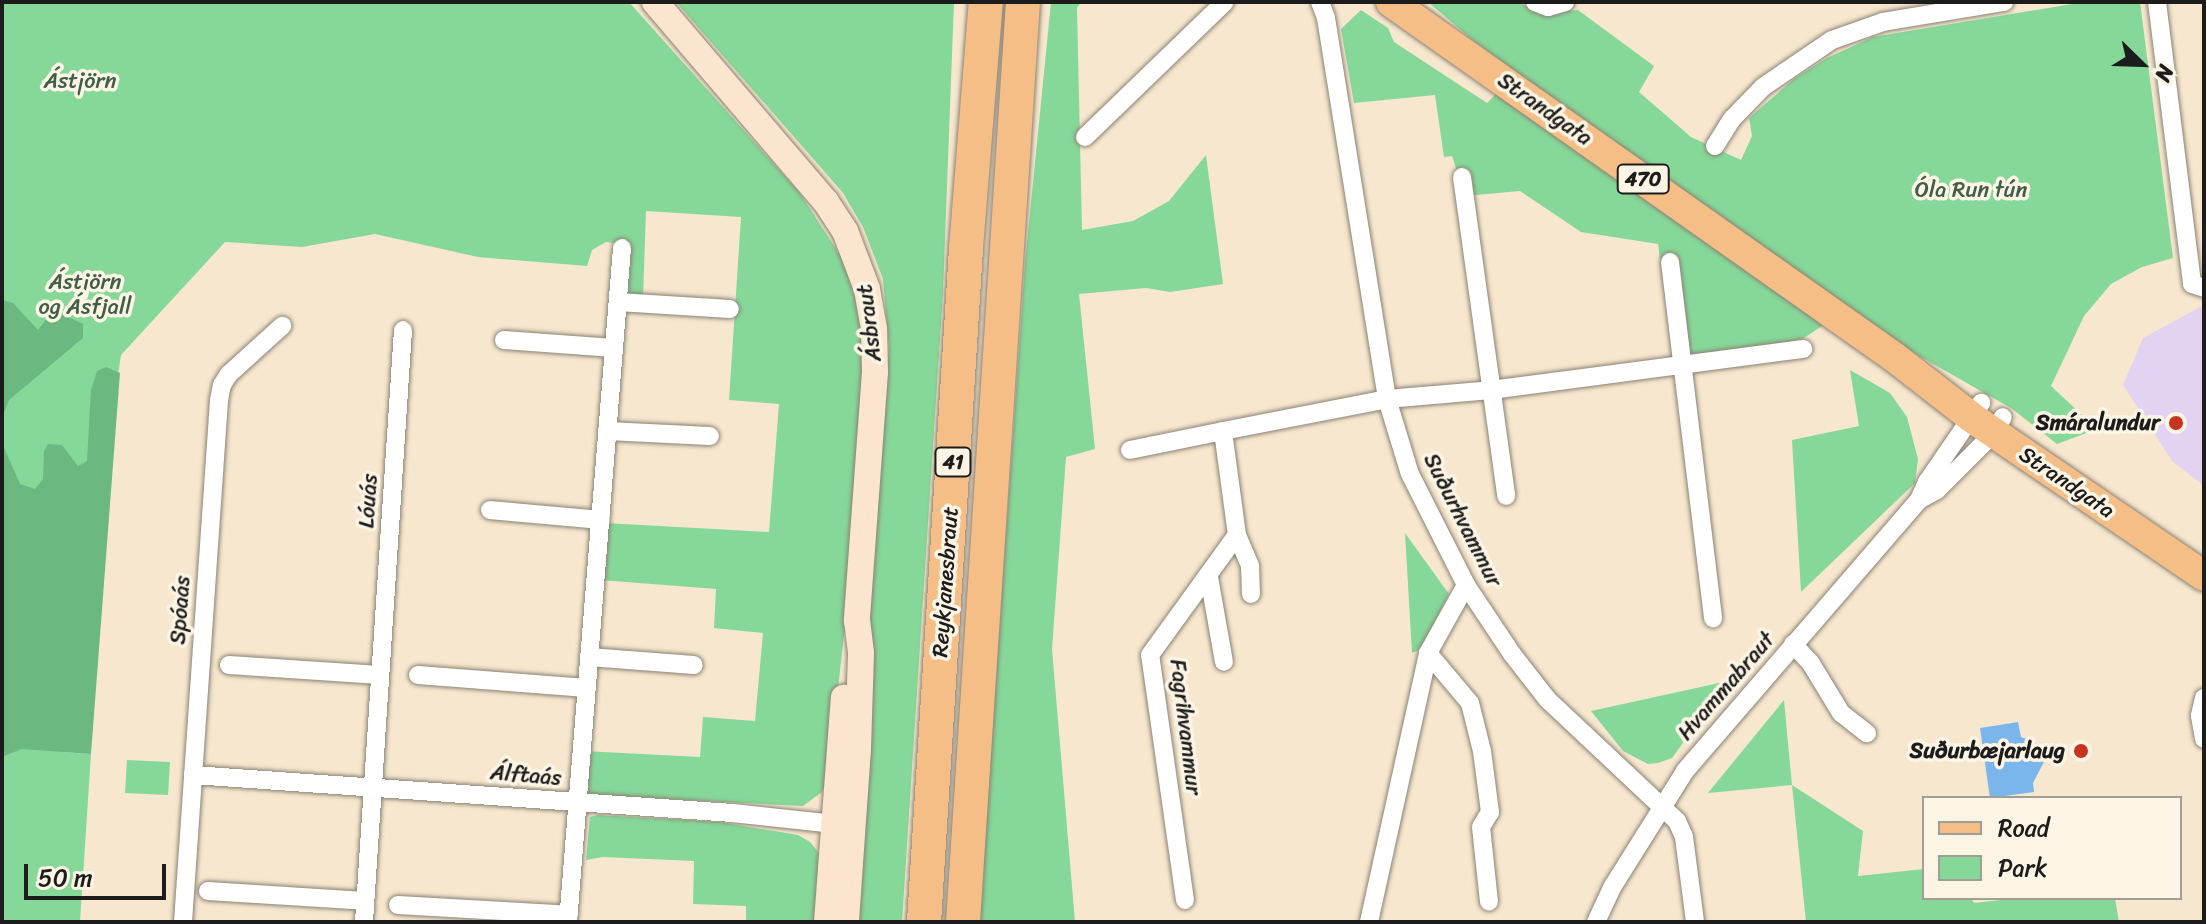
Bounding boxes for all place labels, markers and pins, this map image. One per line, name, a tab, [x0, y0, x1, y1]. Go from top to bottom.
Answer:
place label: Smáralundur	[2036, 410, 2160, 436]
marker: Smáralundur	[2167, 414, 2185, 432]
place label: Suðurbæjarlaug	[1909, 738, 2065, 764]
marker: Suðurbæjarlaug	[2072, 742, 2090, 760]

